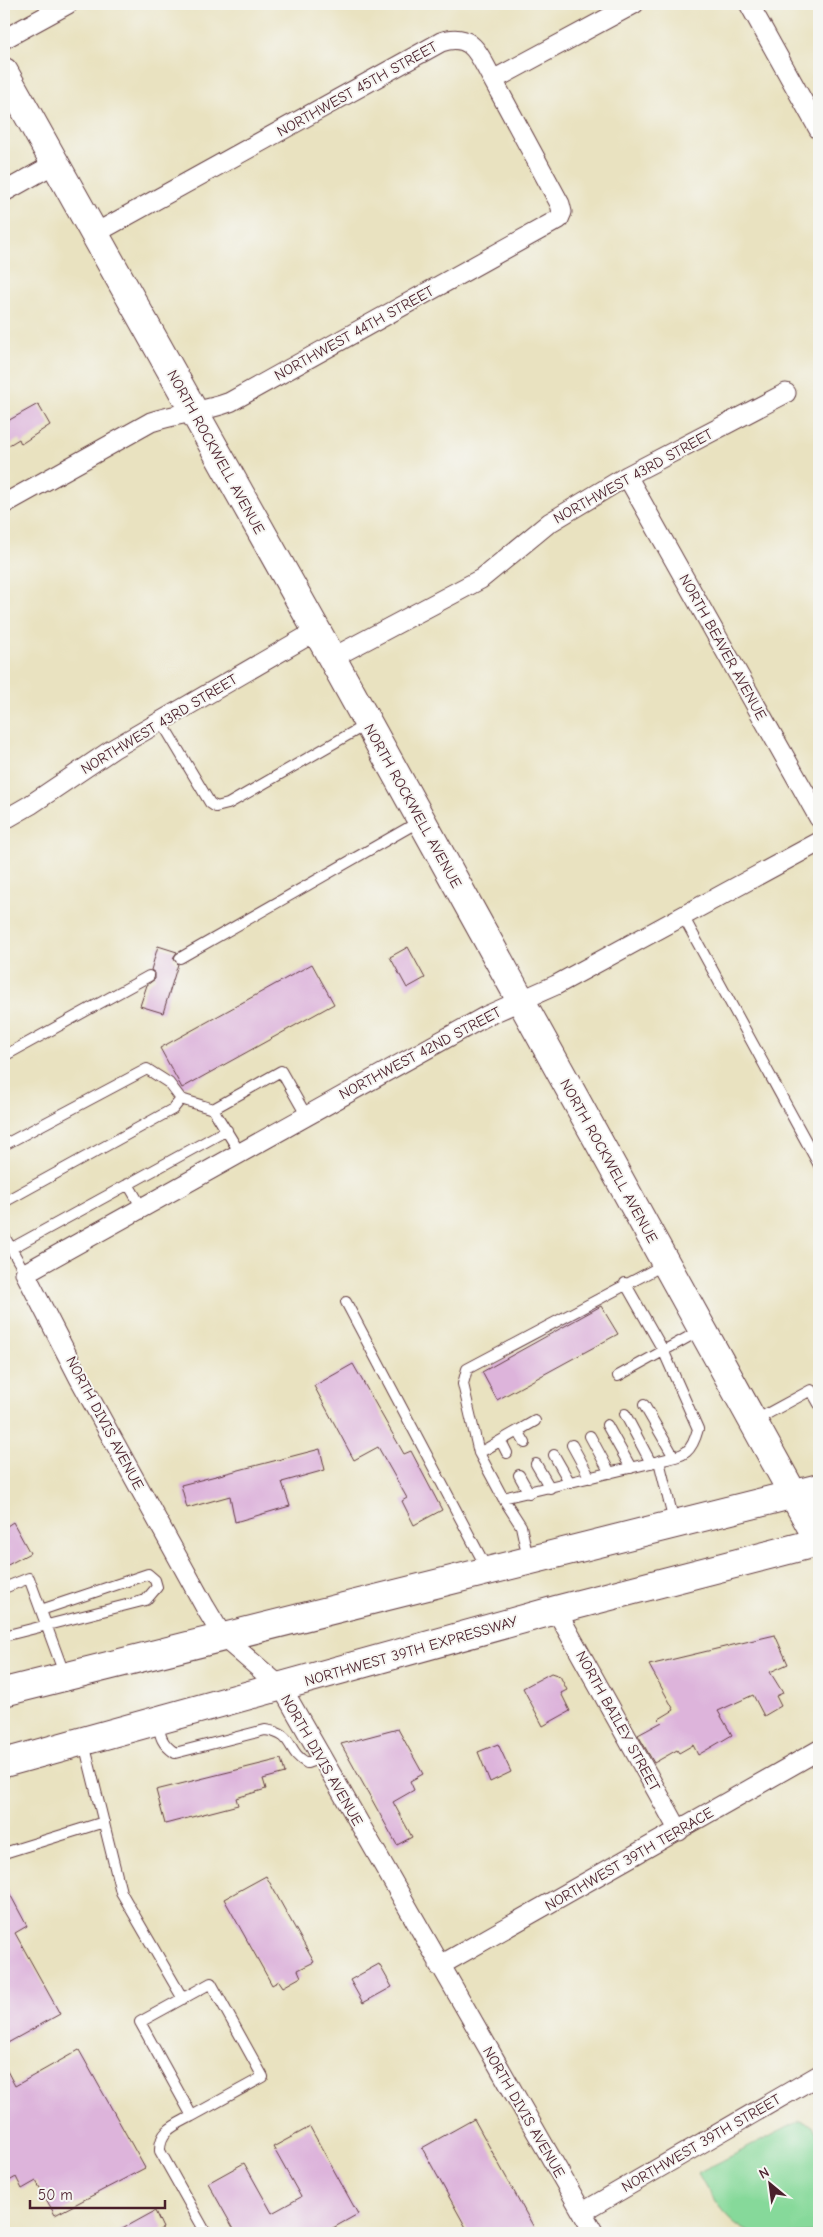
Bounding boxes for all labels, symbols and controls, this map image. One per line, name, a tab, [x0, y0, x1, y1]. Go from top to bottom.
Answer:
street label: NORTHWEST 45TH STREET	[274, 37, 440, 141]
street label: NORTHWEST 44TH STREET	[271, 282, 437, 384]
street label: NORTH ROCKWELL AVENUE	[163, 367, 269, 537]
street label: NORTHWEST 43RD STREET	[550, 425, 716, 527]
street label: NORTH BEAVER AVENUE	[675, 571, 771, 723]
street label: NORTHWEST 43RD STREET	[77, 670, 241, 778]
street label: NORTH ROCKWELL AVENUE	[360, 721, 466, 891]
street label: NORTHWEST 42ND STREET	[336, 1003, 504, 1103]
street label: NORTH ROCKWELL AVENUE	[556, 1076, 662, 1246]
street label: NORTH DIVIS AVENUE	[62, 1353, 148, 1493]
street label: NORTHWEST 39TH EXPRESSWAY	[302, 1612, 520, 1690]
street label: NORTH BAILEY STREET	[572, 1648, 664, 1794]
street label: NORTH DIVIS AVENUE	[277, 1691, 367, 1829]
street label: NORTHWEST 39TH TERRACE	[542, 1803, 716, 1915]
street label: NORTH DIVIS AVENUE	[479, 2043, 569, 2181]
street label: NORTHWEST 39TH STREET	[618, 2090, 784, 2196]
north arrow	[746, 2160, 796, 2210]
scale bar	[30, 2177, 165, 2209]
text: 50 m	[38, 2186, 73, 2204]

